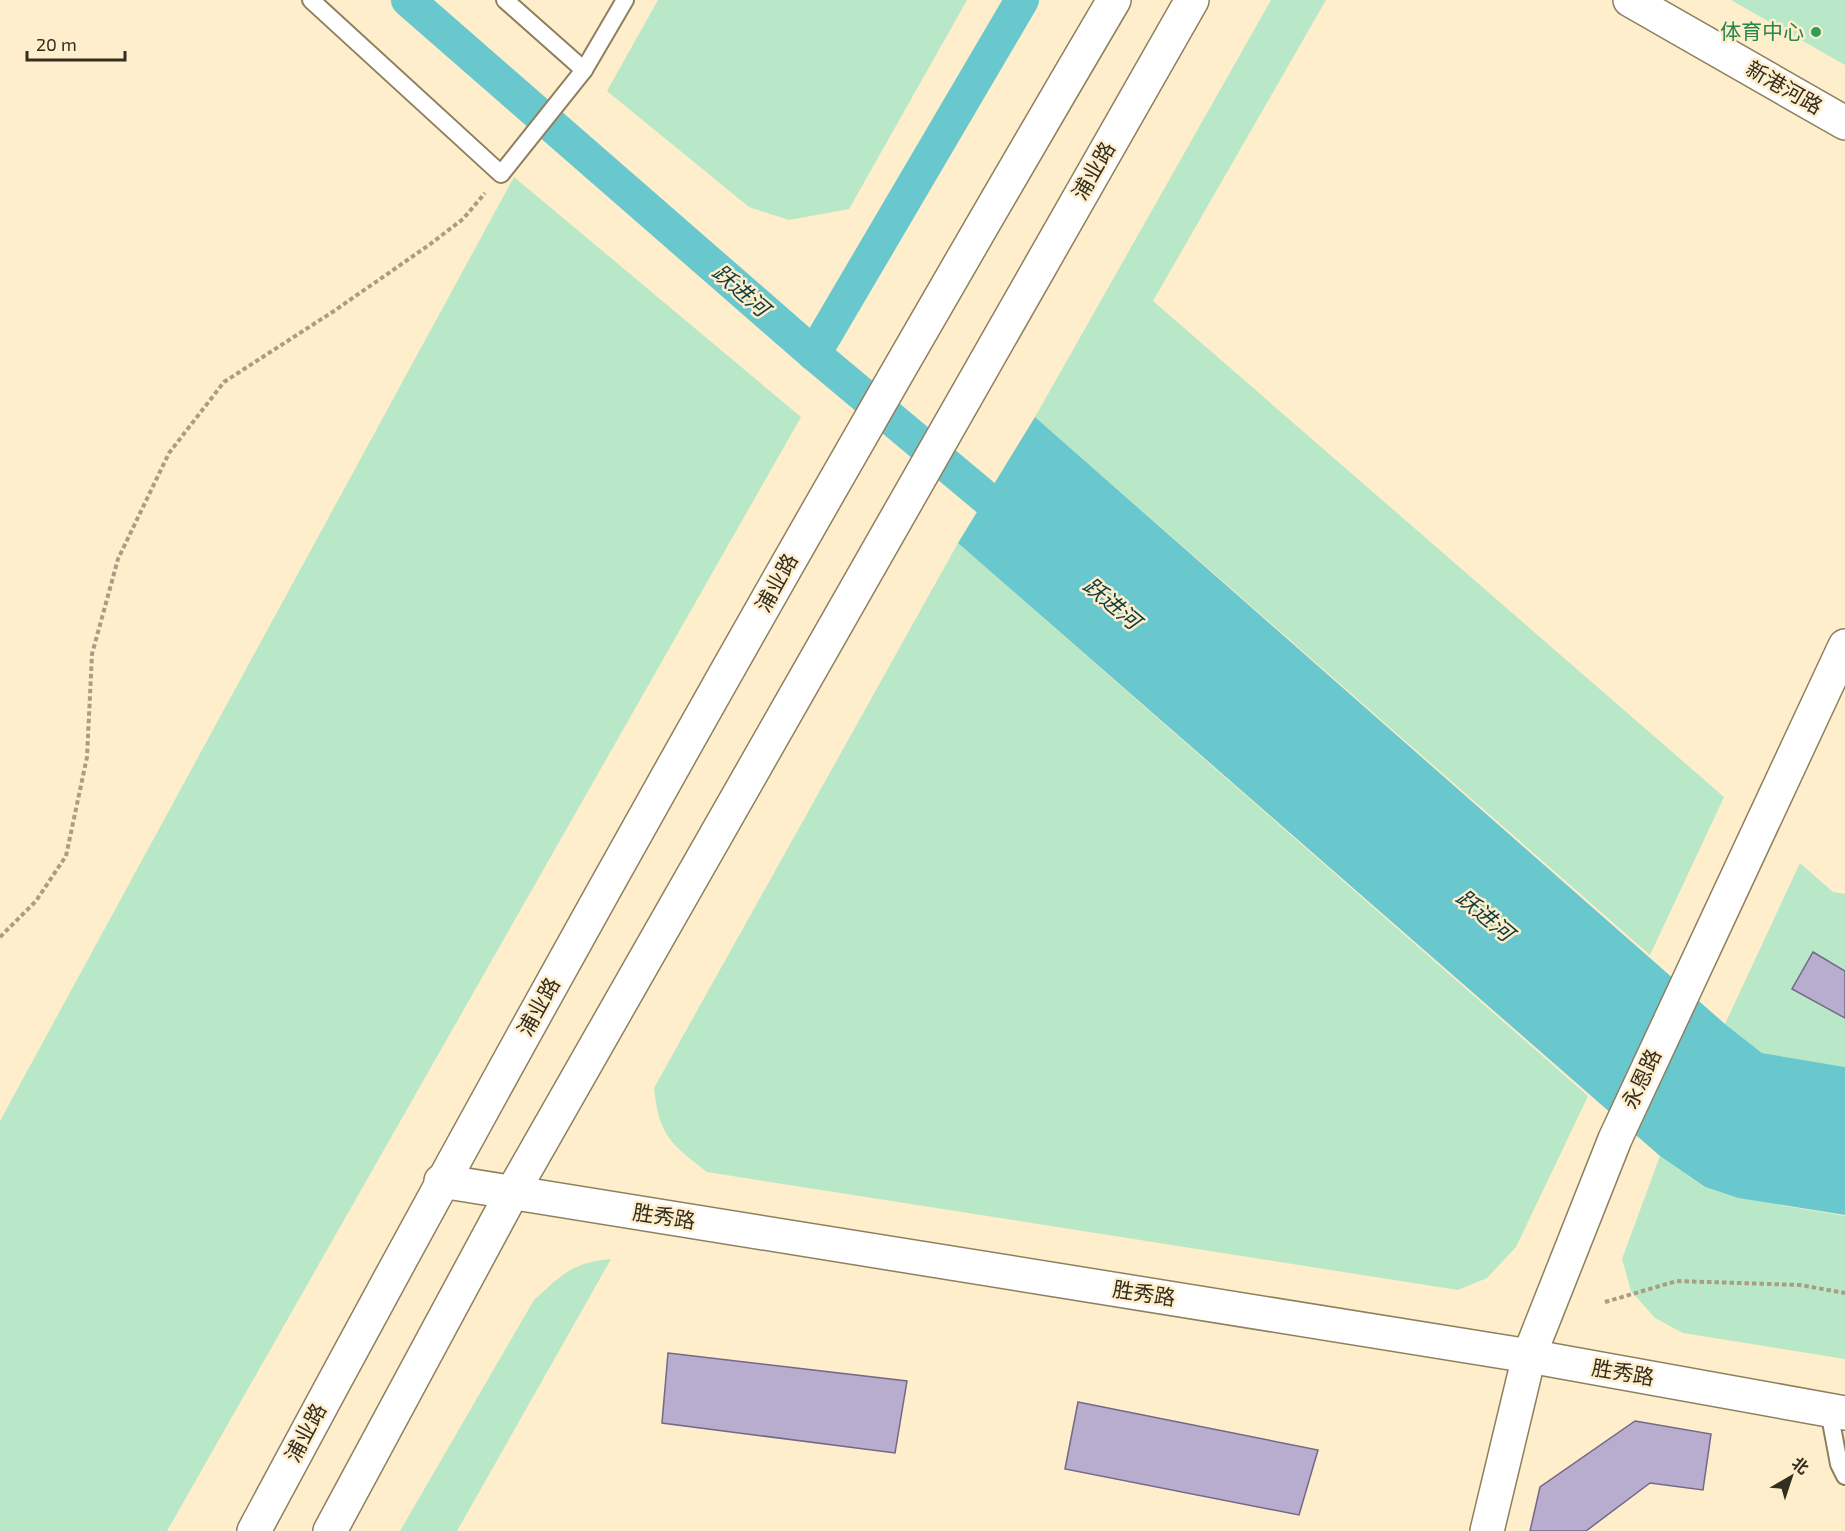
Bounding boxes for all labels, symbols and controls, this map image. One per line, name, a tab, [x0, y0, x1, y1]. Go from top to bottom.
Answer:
place label: 体育中心	[1720, 18, 1804, 43]
scale bar	[27, 24, 124, 62]
marker: 体育中心	[1809, 25, 1823, 39]
text: 20 m	[36, 33, 77, 55]
street label: 新港河路	[1742, 55, 1827, 119]
street label: 浦业路	[1066, 137, 1119, 204]
water label: 跃进河	[708, 258, 778, 323]
street label: 浦业路	[749, 549, 802, 616]
water label: 跃进河	[1079, 571, 1149, 636]
water label: 跃进河	[1452, 883, 1522, 948]
street label: 浦业路	[511, 973, 564, 1040]
street label: 永恩路	[1616, 1045, 1665, 1112]
street label: 胜秀路	[631, 1198, 697, 1233]
street label: 胜秀路	[1111, 1275, 1177, 1310]
street label: 胜秀路	[1590, 1354, 1656, 1389]
street label: 浦业路	[279, 1399, 331, 1466]
north arrow	[1761, 1447, 1821, 1507]
text: 北	[1789, 1453, 1813, 1477]

